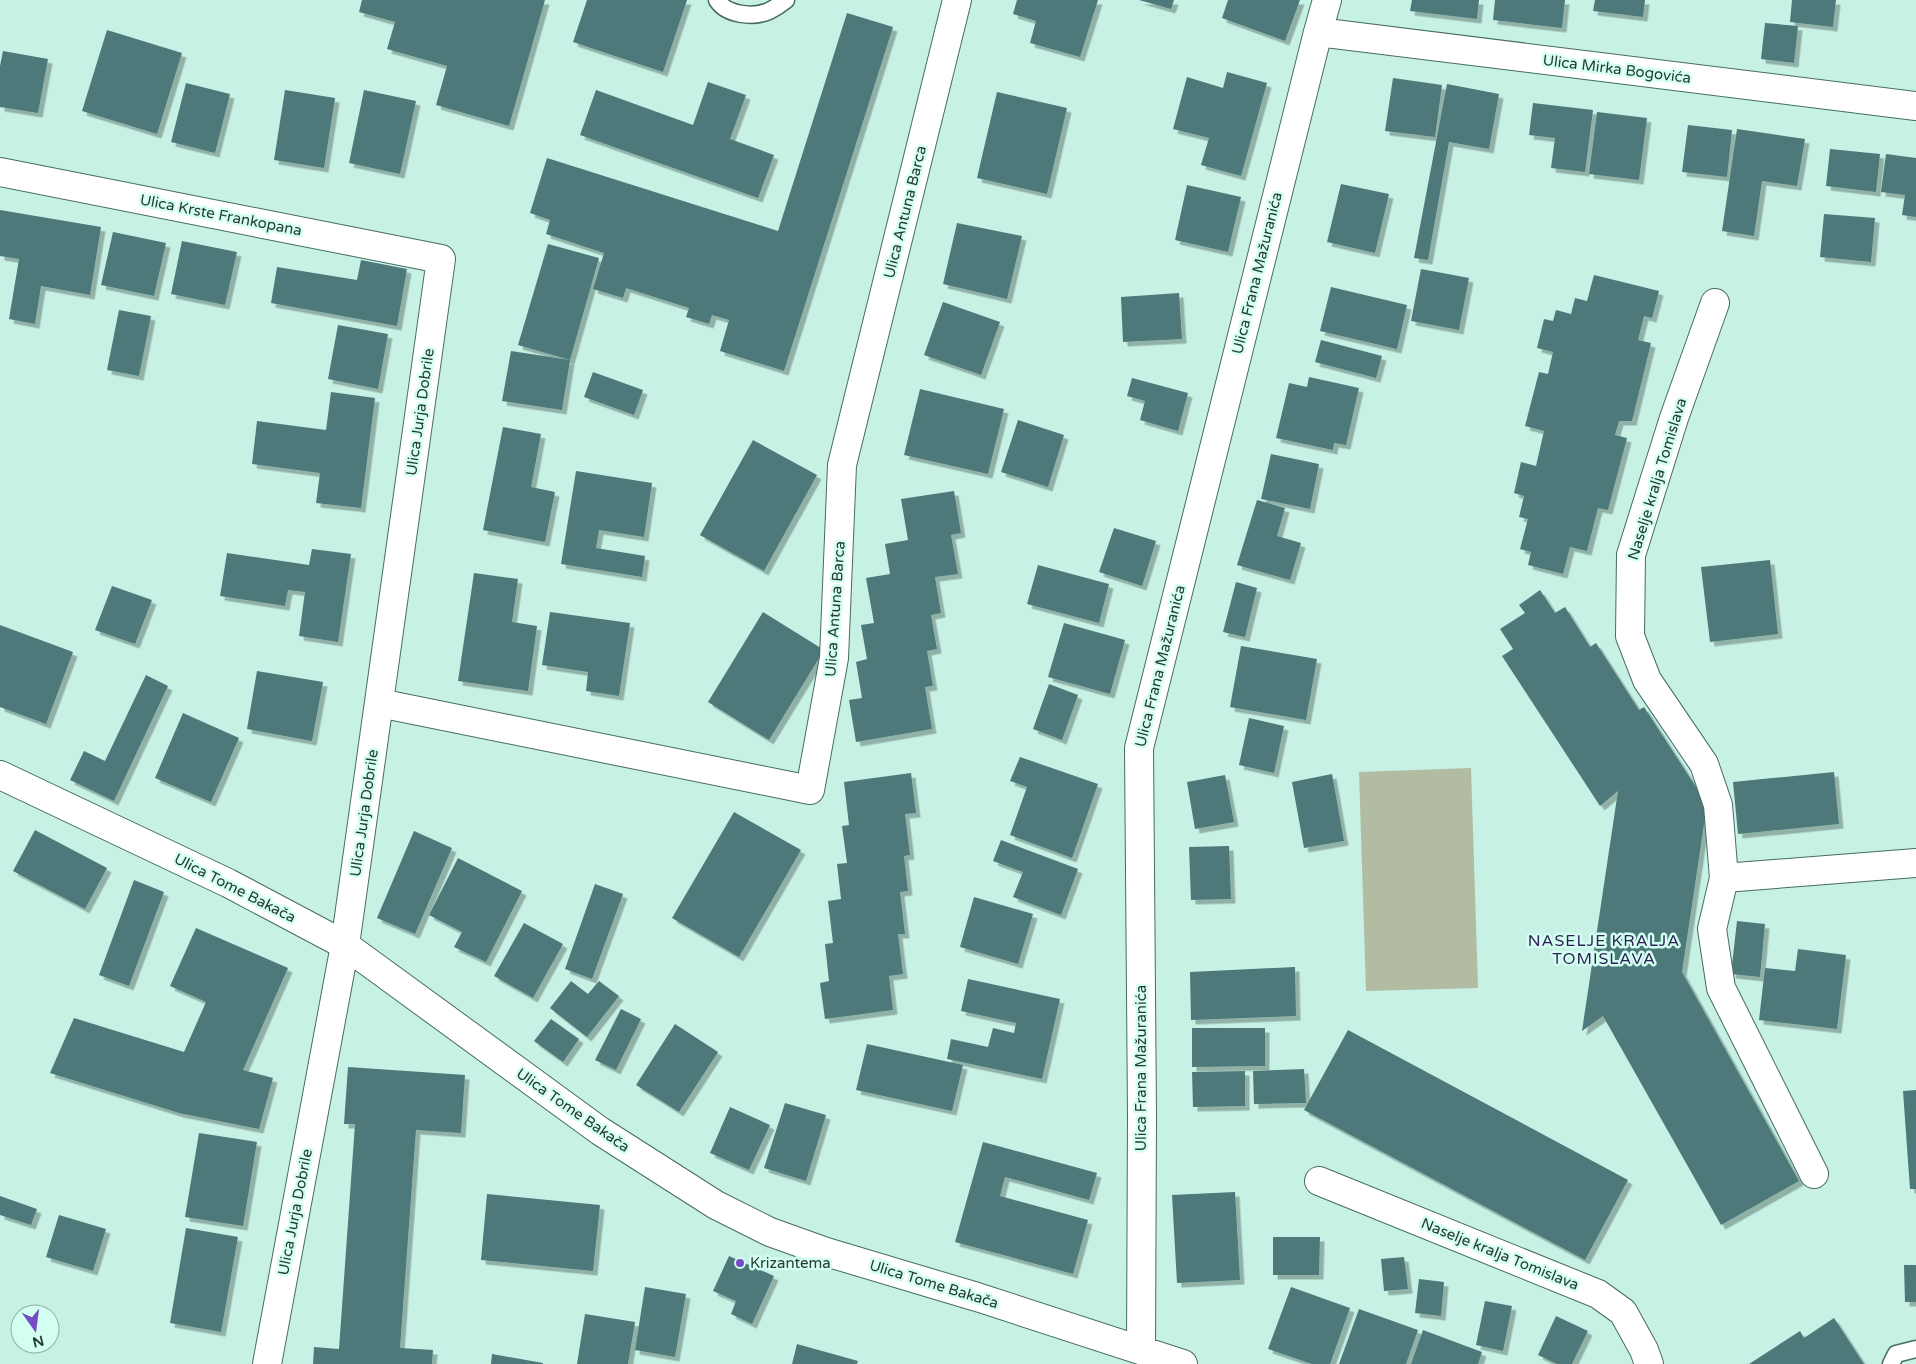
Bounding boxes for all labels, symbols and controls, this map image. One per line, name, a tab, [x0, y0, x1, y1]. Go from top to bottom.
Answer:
street label: Ulica Mirka Bogovića	[1542, 51, 1692, 87]
street label: Ulica Antuna Barca	[880, 144, 930, 280]
street label: Ulica Krste Frankopana	[139, 190, 303, 240]
street label: Ulica Frana Mažuranića	[1228, 190, 1286, 356]
street label: Ulica Jurja Dobrile	[402, 347, 438, 477]
street label: Naselje kralja Tomislava	[1624, 396, 1690, 562]
street label: Ulica Antuna Barca	[821, 540, 849, 678]
street label: Ulica Frana Mažuranića	[1131, 583, 1189, 749]
street label: Ulica Jurja Dobrile	[346, 748, 382, 878]
street label: Ulica Tome Bakača	[171, 850, 299, 926]
district label: NASELJE KRALJA TOMISLAVA	[1528, 931, 1680, 969]
street label: Ulica Frana Mažuranića	[1132, 985, 1150, 1151]
street label: Ulica Tome Bakača	[513, 1064, 633, 1156]
street label: Ulica Jurja Dobrile	[274, 1147, 316, 1277]
street label: Naselje kralja Tomislava	[1418, 1214, 1582, 1294]
place label: Krizantema	[750, 1254, 831, 1272]
street label: Ulica Tome Bakača	[867, 1256, 1001, 1312]
marker: Krizantema	[734, 1257, 746, 1269]
north arrow	[10, 1304, 60, 1354]
text: N	[31, 1332, 46, 1351]

